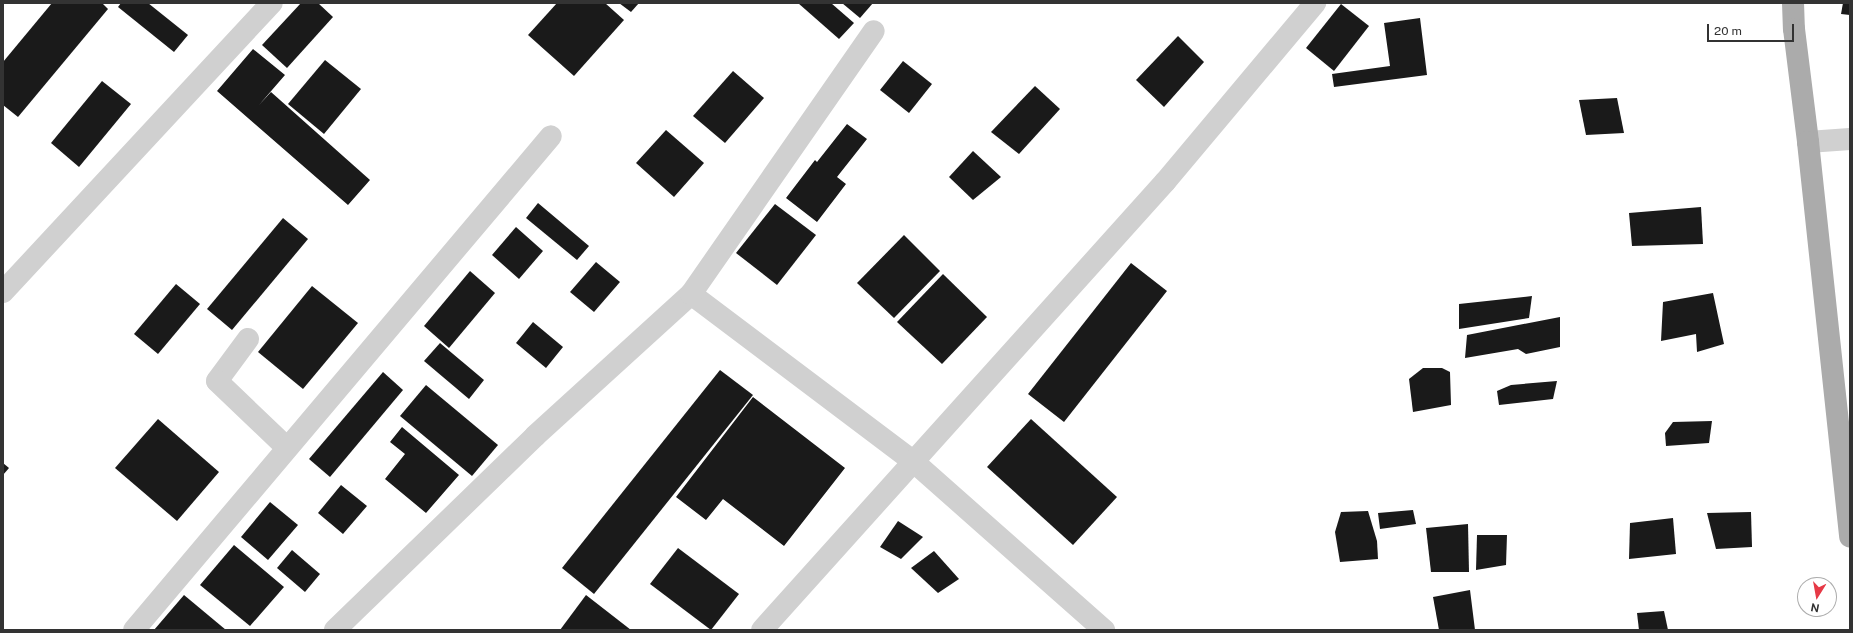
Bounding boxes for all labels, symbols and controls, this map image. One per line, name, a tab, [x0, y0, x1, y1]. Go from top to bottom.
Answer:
scale bar	[1709, 16, 1796, 42]
text: 20 m	[1714, 24, 1742, 38]
north arrow	[1797, 577, 1837, 617]
text: N	[1810, 601, 1820, 615]

